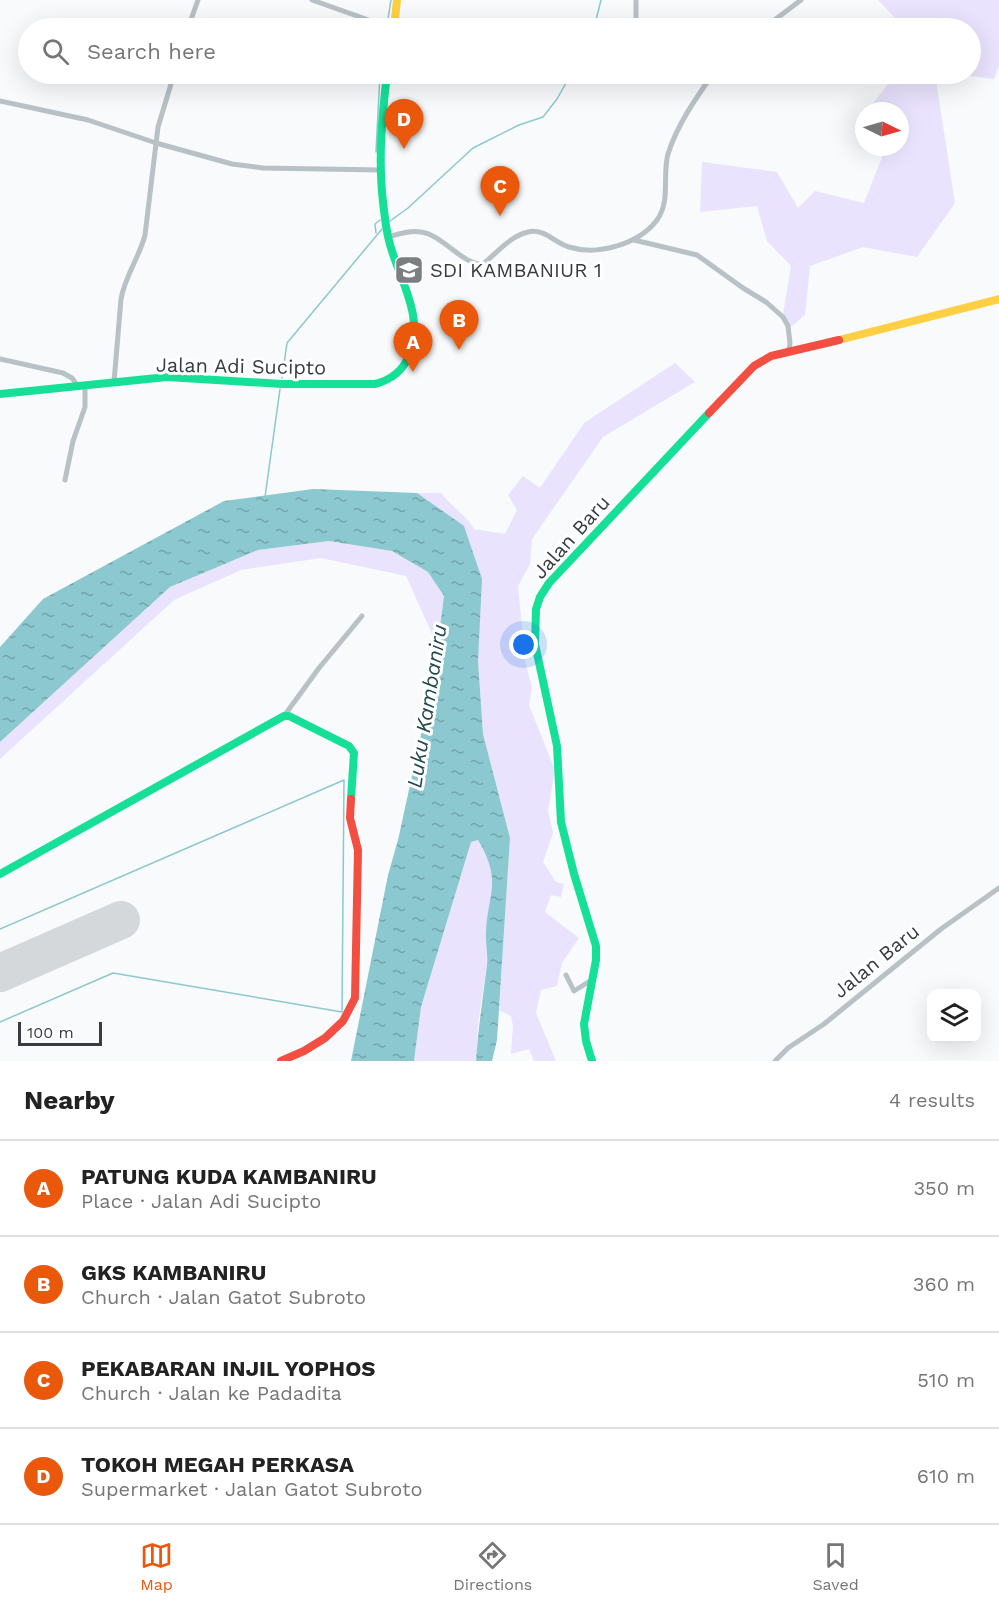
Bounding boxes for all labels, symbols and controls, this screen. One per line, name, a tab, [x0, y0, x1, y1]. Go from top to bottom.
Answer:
search box	[18, 18, 981, 84]
icon: search	[39, 35, 72, 68]
text: Search here	[87, 39, 216, 64]
pin: D	[384, 100, 424, 149]
north arrow	[855, 102, 909, 156]
pin: C	[480, 166, 520, 216]
school or university icon: SDI KAMBANIUR 1	[393, 254, 425, 286]
place label: SDI KAMBANIUR 1	[430, 258, 602, 282]
pin: B	[440, 300, 478, 350]
pin: A	[394, 322, 432, 372]
street label: Jalan Adi Sucipto	[156, 353, 326, 379]
street label: Jalan Baru	[527, 490, 615, 584]
water label: Luku Kambaniru	[401, 622, 452, 789]
your location	[509, 630, 538, 659]
street label: Jalan Baru	[828, 919, 924, 1003]
map controls	[927, 989, 981, 1043]
button: layers	[927, 989, 981, 1043]
scale bar	[18, 1019, 102, 1046]
text: 100 m	[27, 1023, 74, 1042]
text: Nearby	[24, 1085, 115, 1115]
text: 4 results	[889, 1088, 975, 1112]
text: PATUNG KUDA KAMBANIRU	[81, 1164, 377, 1189]
text: A	[37, 1176, 50, 1200]
text: 350 m	[913, 1176, 975, 1200]
text: Place · Jalan Adi Sucipto	[81, 1189, 321, 1213]
text: GKS KAMBANIRU	[81, 1260, 266, 1285]
text: B	[37, 1272, 50, 1296]
text: 360 m	[913, 1272, 975, 1296]
text: Church · Jalan Gatot Subroto	[81, 1285, 366, 1309]
text: PEKABARAN INJIL YOPHOS	[81, 1356, 375, 1381]
text: C	[37, 1368, 50, 1392]
text: 510 m	[917, 1368, 975, 1392]
text: Church · Jalan ke Padadita	[81, 1381, 342, 1405]
text: TOKOH MEGAH PERKASA	[81, 1452, 354, 1477]
text: D	[36, 1464, 51, 1488]
text: 610 m	[917, 1464, 975, 1488]
text: Supermarket · Jalan Gatot Subroto	[81, 1477, 422, 1501]
tab: Map	[140, 1539, 173, 1594]
tab: Directions	[453, 1539, 532, 1594]
tab: Saved	[812, 1539, 859, 1594]

